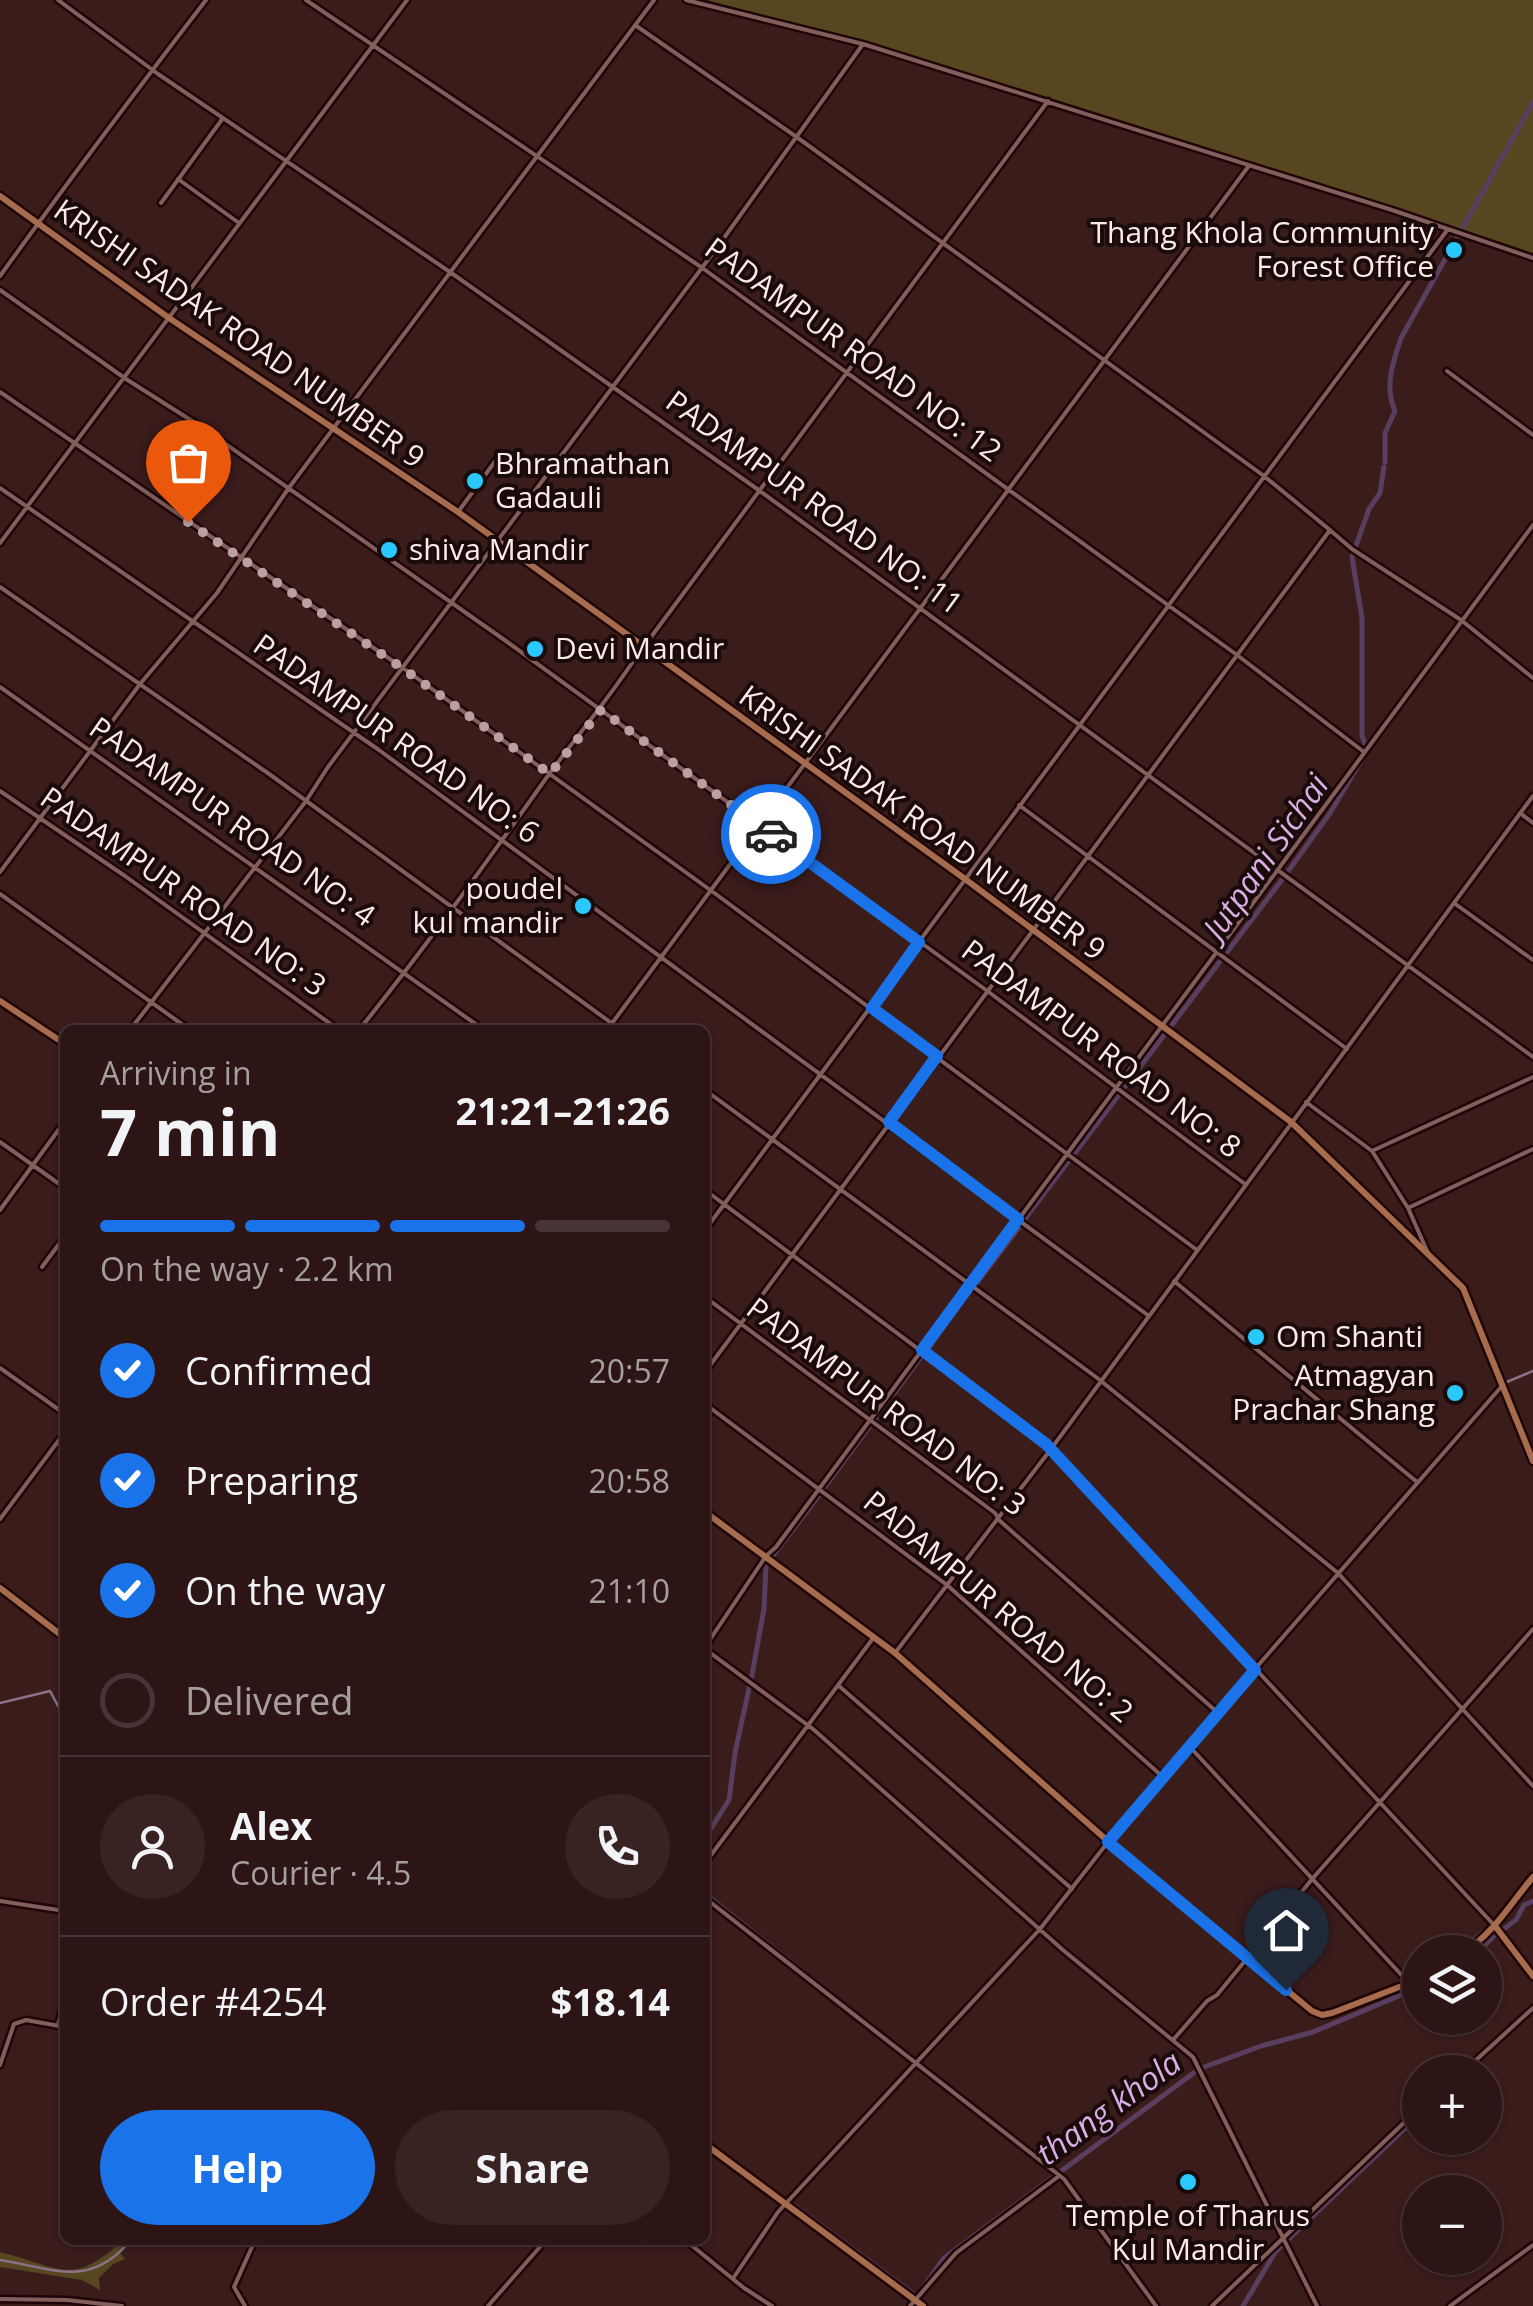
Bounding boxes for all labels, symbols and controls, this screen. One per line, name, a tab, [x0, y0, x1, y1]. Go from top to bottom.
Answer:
street label: KRISHI SADAK ROAD NUMBER 9	[46, 189, 433, 477]
place label: Thang Khola Community Forest Office	[1090, 211, 1435, 286]
street label: PADAMPUR ROAD NO: 12	[697, 227, 1010, 470]
marker: Thang Khola Community Forest Office	[1443, 239, 1465, 261]
street label: PADAMPUR ROAD NO: 11	[658, 380, 971, 623]
pin	[146, 420, 231, 523]
icon: bag	[161, 435, 216, 490]
place label: Bhramathan Gadauli	[495, 442, 670, 517]
marker: Bhramathan Gadauli	[464, 470, 486, 492]
place label: shiva Mandir	[409, 528, 589, 569]
marker: shiva Mandir	[378, 539, 400, 561]
street label: PADAMPUR ROAD NO: 6	[246, 623, 548, 852]
place label: Devi Mandir	[555, 627, 724, 668]
marker: Devi Mandir	[524, 638, 546, 660]
street label: KRISHI SADAK ROAD NUMBER 9	[731, 675, 1114, 969]
street label: PADAMPUR ROAD NO: 4	[82, 706, 384, 935]
water label: Jutpani Sichai	[1189, 764, 1338, 952]
street label: PADAMPUR ROAD NO: 3	[33, 776, 335, 1005]
courier	[721, 784, 821, 884]
icon: car	[744, 807, 799, 862]
place label: poudel kul mandir	[412, 867, 563, 942]
marker: poudel kul mandir	[572, 895, 594, 917]
street label: PADAMPUR ROAD NO: 8	[954, 929, 1250, 1167]
text: Arriving in	[100, 1051, 252, 1094]
text: 21:21–21:26	[456, 1084, 670, 1136]
text: 7 min	[100, 1087, 280, 1175]
text: On the way · 2.2 km	[100, 1247, 394, 1290]
street label: PADAMPUR ROAD NO: 3	[739, 1287, 1035, 1525]
place label: Om Shanti	[1276, 1315, 1423, 1356]
marker: Om Shanti	[1245, 1326, 1267, 1348]
icon: check	[100, 1343, 155, 1398]
text: Confirmed	[185, 1344, 373, 1396]
text: 20:57	[588, 1349, 670, 1392]
place label: Atmagyan Prachar Shang	[1232, 1354, 1435, 1429]
marker: Atmagyan Prachar Shang	[1444, 1382, 1466, 1404]
icon: check	[100, 1453, 155, 1508]
text: Preparing	[185, 1454, 358, 1506]
text: 20:58	[588, 1459, 670, 1502]
street label: PADAMPUR ROAD NO: 2	[856, 1481, 1142, 1731]
icon: check	[100, 1563, 155, 1618]
text: On the way	[185, 1564, 385, 1616]
text: 21:10	[588, 1569, 670, 1612]
text: Delivered	[185, 1674, 354, 1726]
button: person	[100, 1794, 205, 1899]
button: phone	[565, 1794, 670, 1899]
text: Alex	[230, 1799, 312, 1851]
text: Courier · 4.5	[230, 1851, 411, 1894]
pin	[1244, 1888, 1329, 1991]
icon: home	[1259, 1903, 1314, 1958]
map controls	[1402, 1935, 1502, 2275]
button: layers	[1402, 1935, 1502, 2035]
text: Order #4254	[100, 1975, 327, 2027]
text: $18.14	[551, 1975, 670, 2027]
water label: thang khola	[1027, 2040, 1189, 2174]
button: +	[1402, 2055, 1502, 2155]
button: Help	[100, 2110, 375, 2225]
button: Share	[395, 2110, 670, 2225]
marker: Temple of Tharus Kul Mandir	[1177, 2171, 1199, 2193]
button: −	[1402, 2175, 1502, 2275]
place label: Temple of Tharus Kul Mandir	[1066, 2194, 1310, 2269]

